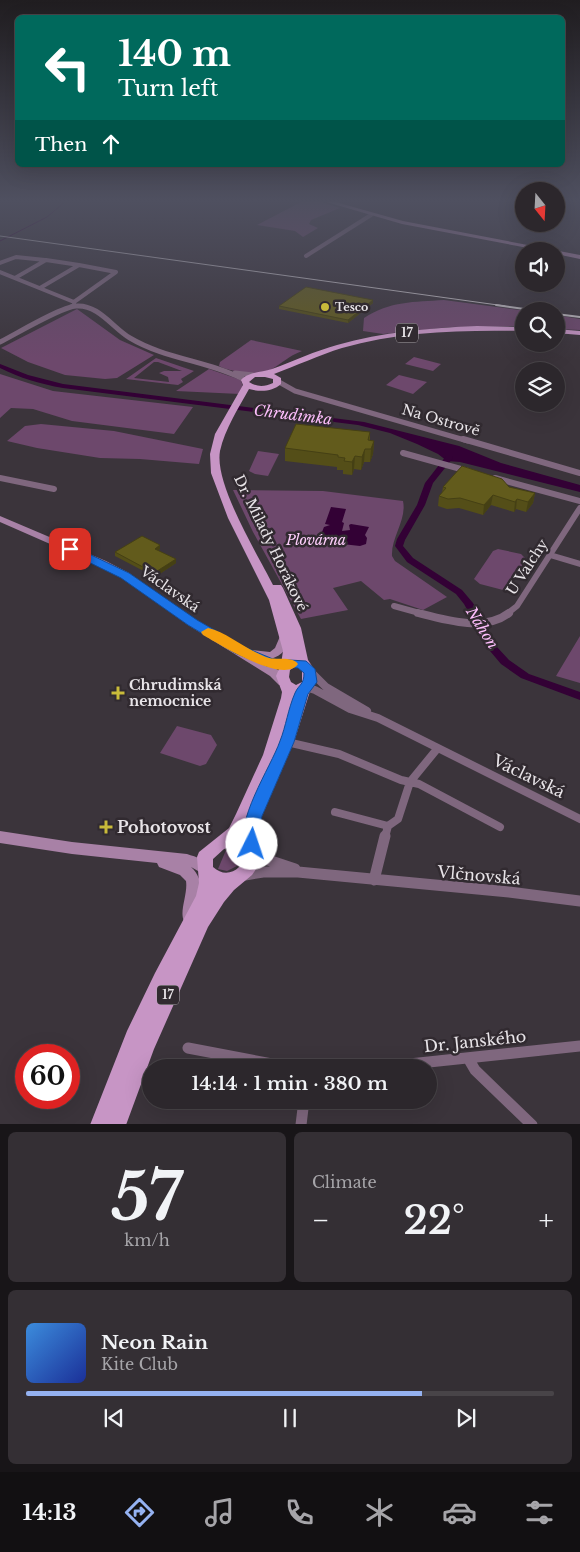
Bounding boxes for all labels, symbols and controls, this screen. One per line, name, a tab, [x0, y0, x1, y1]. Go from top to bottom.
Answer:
text: 140 m	[118, 32, 231, 75]
icon: left	[35, 35, 100, 100]
text: Turn left	[118, 75, 218, 102]
icon: ahead	[97, 130, 125, 158]
text: Then	[35, 133, 87, 156]
north arrow	[515, 182, 565, 232]
map controls	[515, 182, 565, 412]
button: sound	[515, 242, 565, 292]
place label: Tesco	[335, 300, 368, 314]
marker: Tesco	[319, 301, 331, 313]
button: search	[515, 302, 565, 352]
road number: 17	[396, 323, 418, 342]
button: layers	[515, 362, 565, 412]
water label: Chrudimka	[253, 400, 333, 429]
street label: Na Ostrově	[400, 400, 482, 440]
street label: Dr. Milady Horákové	[230, 472, 312, 614]
pin	[49, 528, 91, 570]
park label: Plovárna	[285, 531, 346, 549]
icon: arrive	[56, 535, 84, 563]
street label: U Valchy	[502, 536, 552, 598]
street label: Václavská	[136, 562, 203, 616]
water label: Náhon	[462, 602, 503, 652]
place label: Chrudimská nemocnice	[129, 676, 222, 710]
marker: Chrudimská nemocnice	[111, 686, 125, 700]
street label: Václavská	[489, 750, 568, 802]
place label: Pohotovost	[117, 817, 212, 837]
position arrow	[225, 817, 277, 869]
marker: Pohotovost	[99, 820, 113, 834]
street label: Vlčnovská	[436, 861, 522, 889]
road number: 17	[157, 986, 179, 1004]
street label: Dr. Janského	[423, 1026, 527, 1056]
speed limit sign: 60	[15, 1044, 80, 1109]
text: 14:14 · 1 min · 380 m	[191, 1072, 388, 1095]
text: 57	[111, 1157, 183, 1238]
text: Climate	[312, 1172, 377, 1192]
text: 22°	[403, 1197, 465, 1244]
text: −	[312, 1203, 330, 1238]
text: +	[539, 1203, 554, 1238]
text: km/h	[124, 1230, 170, 1250]
text: Neon Rain	[101, 1331, 208, 1354]
text: Kite Club	[101, 1354, 178, 1374]
icon: previous	[100, 1404, 128, 1432]
icon: pause	[276, 1404, 304, 1432]
icon: next	[452, 1404, 480, 1432]
icon: directions	[122, 1495, 157, 1530]
icon: music	[202, 1495, 237, 1530]
icon: phone	[282, 1495, 317, 1530]
icon: climate	[362, 1495, 397, 1530]
icon: car	[442, 1495, 477, 1530]
icon: filters	[522, 1495, 557, 1530]
text: 14:13	[23, 1499, 77, 1526]

